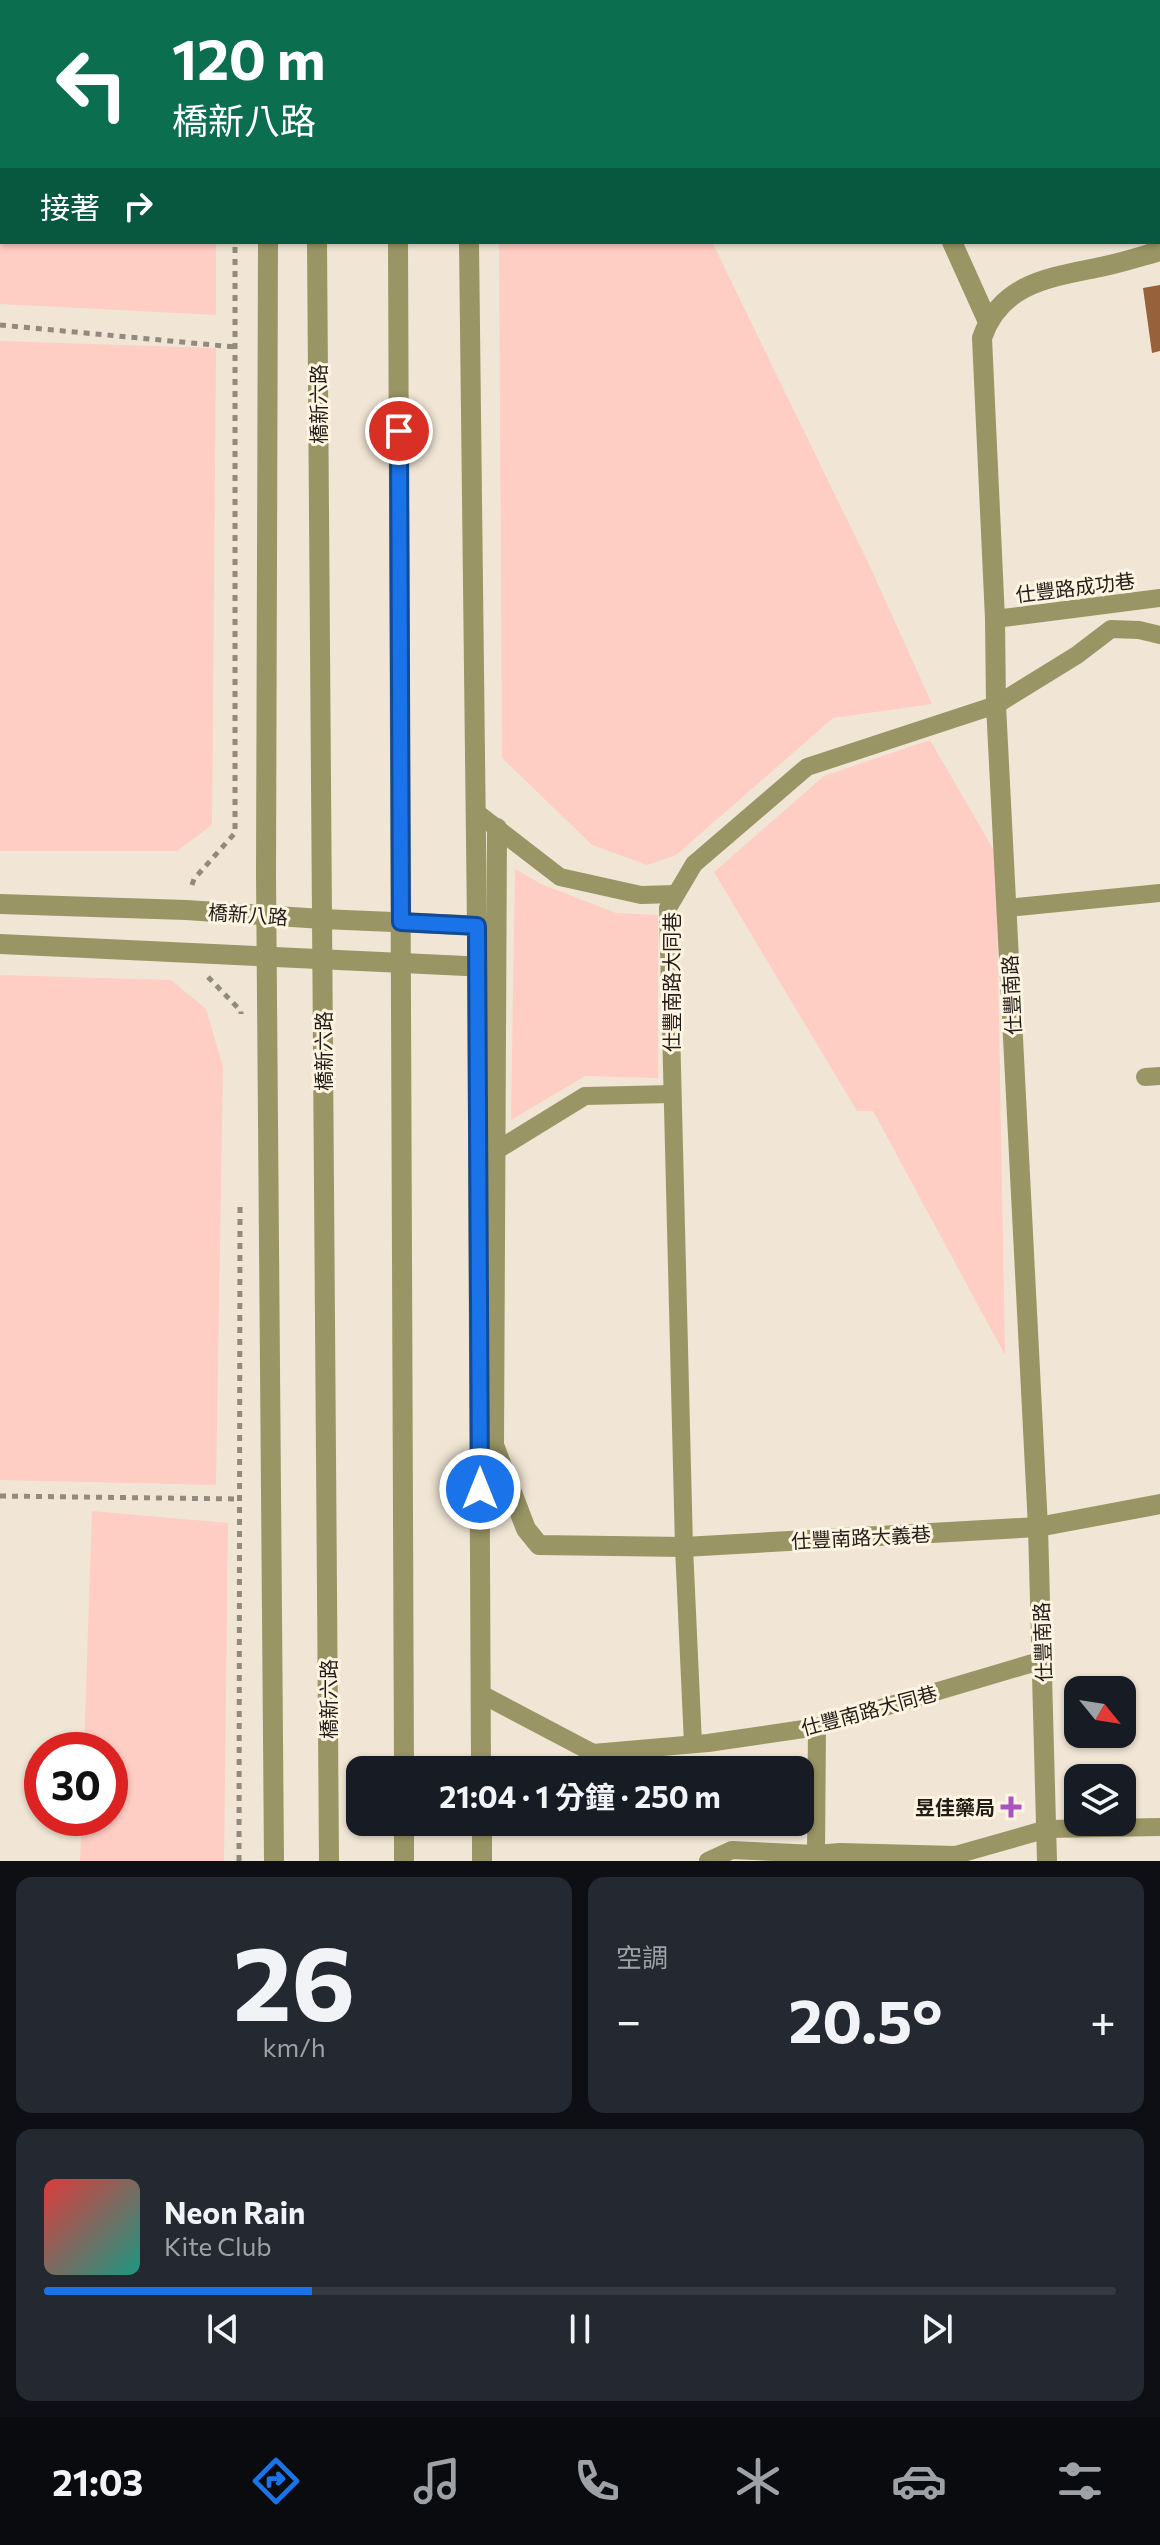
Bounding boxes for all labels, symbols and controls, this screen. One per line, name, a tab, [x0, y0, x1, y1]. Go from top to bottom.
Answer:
text: 120 m	[172, 23, 326, 92]
icon: left	[40, 32, 144, 136]
text: 橋新八路	[172, 97, 316, 141]
icon: right	[116, 184, 160, 228]
text: 接著	[40, 188, 100, 225]
street label: 橋新六路	[306, 364, 330, 444]
pin	[365, 397, 433, 465]
icon: arrive	[377, 409, 421, 453]
street label: 仕豐路成功巷	[1014, 568, 1136, 606]
street label: 橋新八路	[207, 899, 289, 929]
street label: 仕豐南路大同巷	[659, 912, 683, 1052]
street label: 仕豐南路	[997, 954, 1025, 1036]
street label: 橋新六路	[311, 1011, 335, 1091]
position arrow	[438, 1447, 522, 1531]
street label: 仕豐南路大義巷	[790, 1521, 932, 1553]
street label: 仕豐南路	[1029, 1602, 1055, 1682]
street label: 橋新六路	[316, 1659, 340, 1739]
north arrow	[1064, 1676, 1136, 1748]
map controls	[1064, 1676, 1136, 1836]
street label: 仕豐南路大同巷	[798, 1680, 940, 1740]
speed limit sign: 30	[24, 1732, 128, 1836]
button: layers	[1064, 1764, 1136, 1836]
text: 21:04 · 1 分鐘 · 250 m	[439, 1777, 721, 1814]
place label: 昱佳藥局	[915, 1795, 995, 1819]
marker: 昱佳藥局	[1002, 1798, 1020, 1816]
text: 26	[233, 1915, 355, 2042]
text: 空調	[616, 1941, 668, 1972]
text: 20.5°	[789, 1982, 943, 2055]
text: −	[616, 1992, 641, 2046]
text: +	[1090, 1992, 1116, 2046]
text: km/h	[262, 2031, 326, 2062]
text: Neon Rain	[164, 2193, 305, 2230]
text: Kite Club	[164, 2230, 272, 2261]
icon: previous	[201, 2307, 245, 2351]
icon: pause	[558, 2307, 602, 2351]
icon: next	[915, 2307, 959, 2351]
icon: directions	[248, 2453, 304, 2509]
icon: music	[409, 2453, 465, 2509]
icon: phone	[569, 2453, 625, 2509]
icon: climate	[730, 2453, 786, 2509]
icon: car	[891, 2453, 947, 2509]
icon: filters	[1052, 2453, 1108, 2509]
text: 21:03	[52, 2459, 143, 2503]

